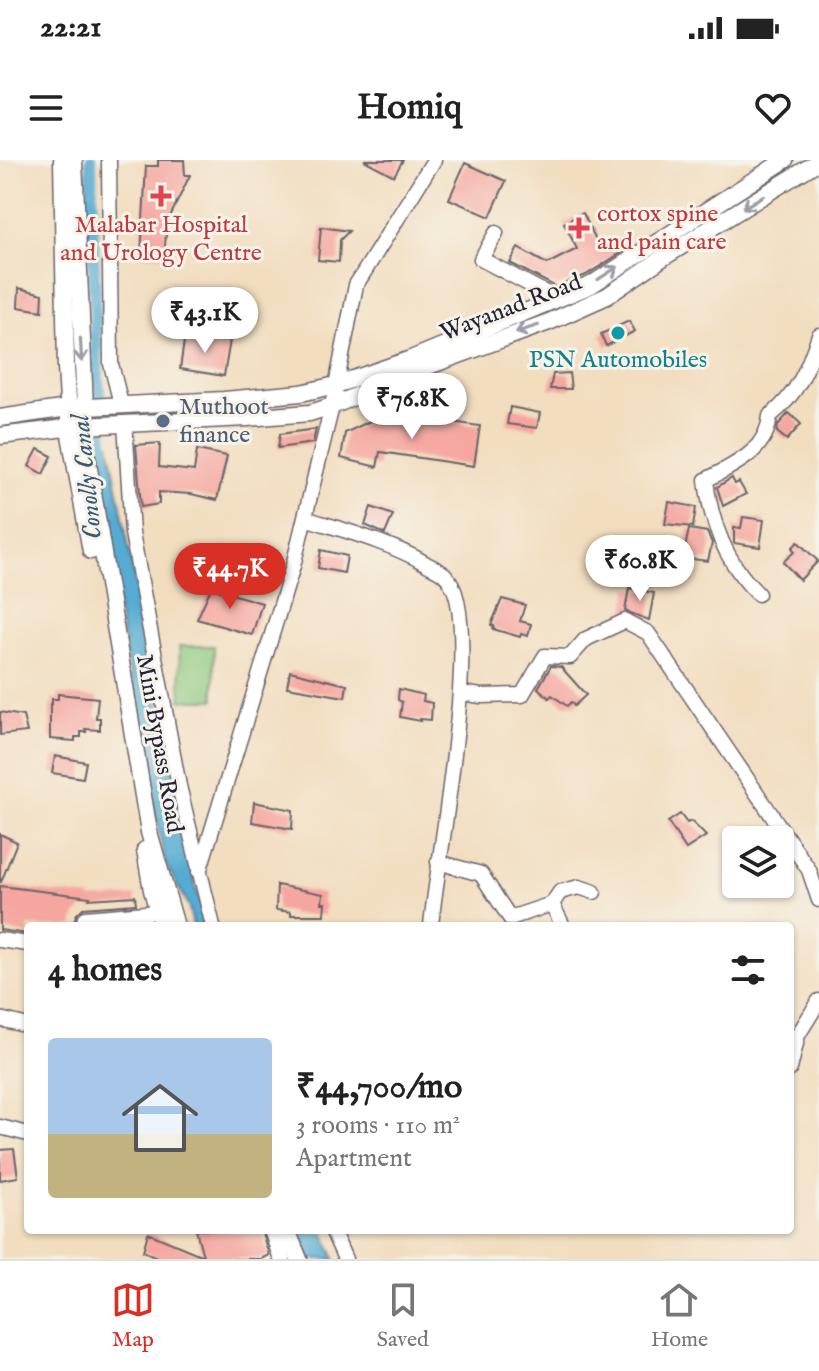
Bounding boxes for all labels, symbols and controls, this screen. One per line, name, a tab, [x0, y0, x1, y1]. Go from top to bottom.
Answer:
text: 22:21	[40, 9, 101, 47]
text: Homiq	[357, 85, 462, 131]
icon: menu	[24, 86, 68, 130]
icon: heart	[751, 86, 795, 130]
marker: Malabar Hospital and Urology Centre	[150, 185, 172, 207]
one-way arrow	[742, 194, 765, 210]
place label: cortox spine and pain care	[597, 199, 727, 258]
place label: Malabar Hospital and Urology Centre	[60, 210, 262, 269]
marker: cortox spine and pain care	[568, 217, 590, 239]
one-way arrow	[596, 265, 619, 281]
street label: Wayanad Road	[436, 267, 586, 349]
pin: ₹43.1K	[140, 287, 270, 355]
text: ₹43.1K	[169, 296, 241, 329]
one-way arrow	[515, 322, 540, 337]
marker: PSN Automobiles	[609, 324, 627, 342]
one-way arrow	[74, 336, 89, 363]
place label: PSN Automobiles	[529, 345, 707, 376]
pin: ₹76.8K	[347, 373, 477, 441]
text: ₹76.8K	[376, 382, 448, 415]
place label: Muthoot finance	[179, 392, 269, 451]
water label: Conolly Canal	[64, 411, 110, 541]
marker: Muthoot finance	[154, 412, 172, 430]
pin: ₹60.8K	[575, 535, 705, 603]
pin: ₹44.7K	[165, 543, 295, 611]
text: ₹60.8K	[603, 544, 677, 577]
text: ₹44.7K	[192, 552, 268, 585]
street label: Mini Bypass Road	[128, 652, 190, 836]
map controls	[722, 826, 794, 898]
button: layers	[722, 826, 794, 898]
icon: filters	[726, 948, 770, 992]
text: 4 homes	[48, 949, 162, 992]
text: ₹44,700/mo	[296, 1066, 462, 1109]
icon: home	[112, 1070, 208, 1166]
text: 3 rooms · 110 m²	[296, 1109, 460, 1142]
text: Apartment	[296, 1142, 412, 1175]
tab: Map	[111, 1278, 155, 1354]
tab: Saved	[377, 1278, 429, 1354]
tab: Home	[651, 1278, 708, 1354]

